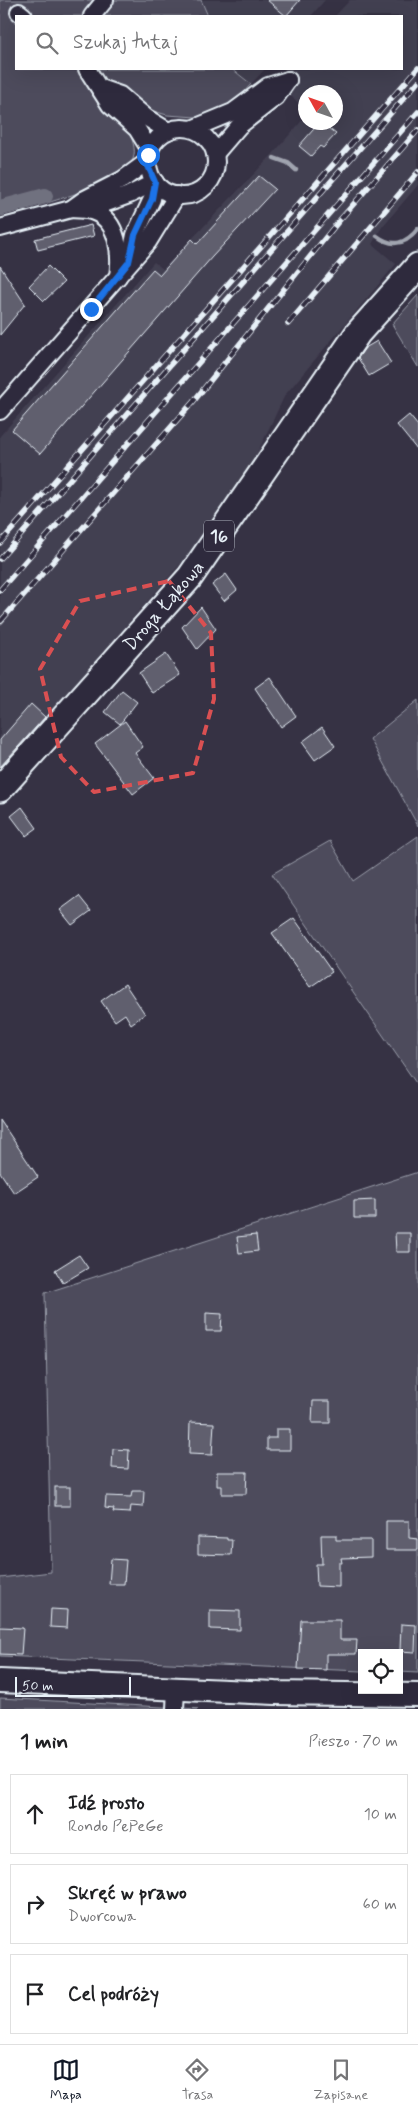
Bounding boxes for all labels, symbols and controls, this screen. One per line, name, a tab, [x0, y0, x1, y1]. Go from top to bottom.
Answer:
search box	[15, 15, 403, 70]
icon: search	[33, 29, 61, 57]
text: Szukaj tutaj	[73, 30, 178, 55]
north arrow	[298, 85, 343, 130]
route start	[137, 144, 160, 167]
route end	[80, 298, 103, 321]
road number: 16	[204, 520, 234, 552]
street label: Droga Łąkowa	[118, 555, 211, 657]
map controls	[358, 1649, 403, 1694]
button: locate	[358, 1649, 403, 1694]
scale bar	[15, 1674, 131, 1697]
text: 50 m	[22, 1677, 53, 1695]
text: 1 min	[20, 1728, 68, 1756]
text: Pieszo · 70 m	[308, 1731, 398, 1752]
text: Idź prosto	[68, 1791, 145, 1816]
icon: ahead	[21, 1800, 49, 1828]
text: 10 m	[364, 1804, 397, 1825]
text: Rondo PePeGe	[68, 1816, 163, 1837]
text: Skręć w prawo	[68, 1881, 187, 1906]
icon: right	[21, 1890, 49, 1918]
text: 60 m	[363, 1894, 397, 1915]
text: Dworcowa	[68, 1906, 136, 1927]
icon: arrive	[21, 1980, 49, 2008]
text: Cel podróży	[68, 1982, 159, 2007]
tab: Mapa	[50, 2056, 82, 2104]
tab: Trasa	[182, 2056, 213, 2104]
tab: Zapisane	[313, 2056, 368, 2104]

